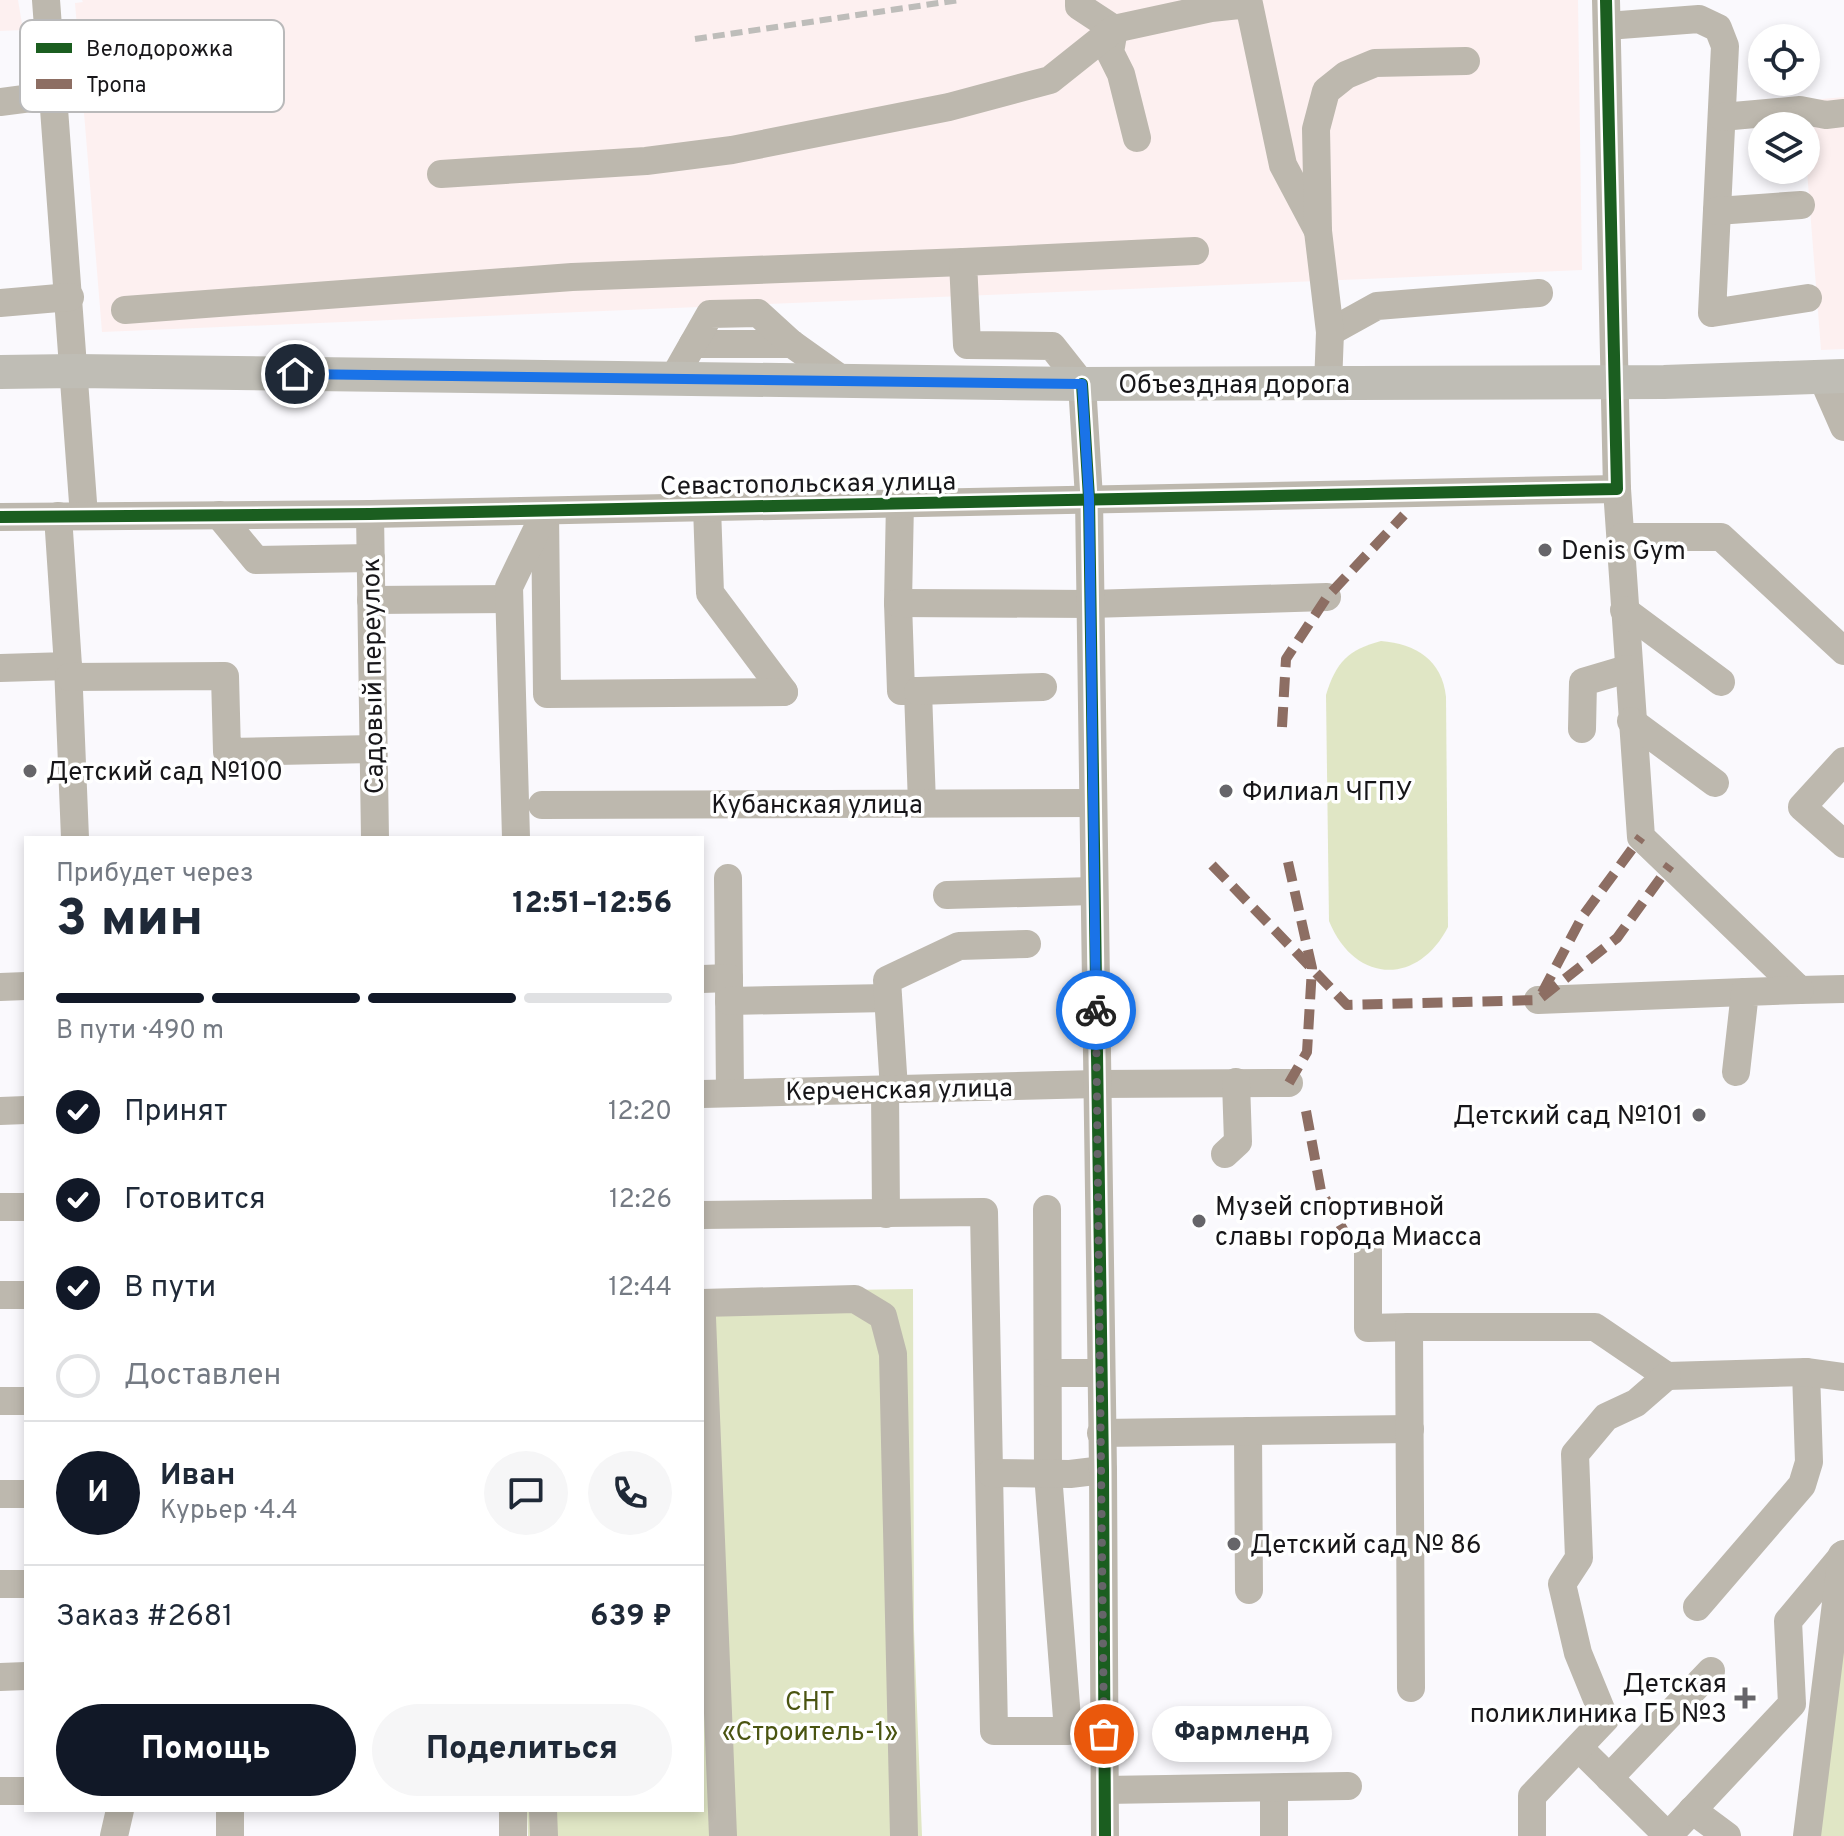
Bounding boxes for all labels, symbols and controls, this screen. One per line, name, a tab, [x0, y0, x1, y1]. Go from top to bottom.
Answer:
legend	[20, 20, 284, 112]
map controls	[1748, 24, 1820, 184]
button: locate	[1748, 24, 1820, 96]
text: Велодорожка	[86, 37, 233, 64]
text: Тропа	[86, 73, 146, 100]
button: layers	[1748, 112, 1820, 184]
pin	[261, 340, 329, 408]
icon: home	[273, 352, 317, 396]
street label: Объездная дорога	[1118, 370, 1350, 403]
street label: Севастопольская улица	[660, 466, 956, 505]
place label: Denis Gym	[1561, 536, 1686, 569]
marker: Denis Gym	[1536, 541, 1554, 559]
street label: Садовый переулок	[356, 558, 393, 794]
place label: Детский сад №100	[46, 757, 283, 790]
marker: Детский сад №100	[21, 762, 39, 780]
place label: Филиал ЧГПУ	[1242, 777, 1413, 810]
marker: Филиал ЧГПУ	[1217, 782, 1235, 800]
street label: Кубанская улица	[711, 790, 923, 823]
text: Прибудет через	[56, 858, 254, 891]
text: 12:51–12:56	[512, 886, 672, 923]
text: 3 мин	[56, 888, 203, 954]
courier	[1056, 970, 1136, 1050]
icon: bike	[1074, 988, 1118, 1032]
text: В пути · 490 m	[56, 1015, 224, 1048]
street label: Керченская улица	[785, 1073, 1013, 1110]
icon: check	[56, 1090, 100, 1134]
text: Принят	[124, 1094, 228, 1131]
text: 12:20	[608, 1096, 672, 1129]
place label: Детский сад №101	[1453, 1101, 1683, 1134]
marker: Детский сад №101	[1690, 1106, 1708, 1124]
icon: check	[56, 1178, 100, 1222]
text: Готовится	[124, 1182, 266, 1219]
text: 12:26	[609, 1184, 672, 1217]
place label: Музей спортивной славы города Миасса	[1215, 1192, 1482, 1255]
marker: Музей спортивной славы города Миасса	[1190, 1212, 1208, 1230]
icon: check	[56, 1266, 100, 1310]
text: В пути	[124, 1270, 216, 1307]
text: 12:44	[608, 1272, 672, 1305]
text: Доставлен	[124, 1358, 281, 1395]
button: chat	[484, 1451, 568, 1535]
button: phone	[588, 1451, 672, 1535]
text: Иван	[160, 1458, 235, 1495]
text: И	[87, 1475, 109, 1512]
text: Курьер · 4.4	[160, 1495, 298, 1528]
place label: Детский сад № 86	[1250, 1530, 1481, 1563]
marker: Детский сад № 86	[1225, 1535, 1243, 1553]
text: Заказ #2681	[56, 1599, 233, 1636]
text: 639 ₽	[590, 1599, 672, 1636]
place label: Детская поликлиника ГБ №3	[1470, 1669, 1727, 1732]
park label: СНТ «Строитель-1»	[722, 1687, 898, 1750]
marker: Детская поликлиника ГБ №3	[1734, 1687, 1756, 1709]
pin	[1070, 1700, 1138, 1768]
button: Помощь	[56, 1704, 356, 1796]
button: Поделиться	[372, 1704, 672, 1796]
callout: Фармленд	[1152, 1706, 1332, 1762]
icon: bag	[1082, 1712, 1126, 1756]
text: Фармленд	[1175, 1717, 1309, 1750]

